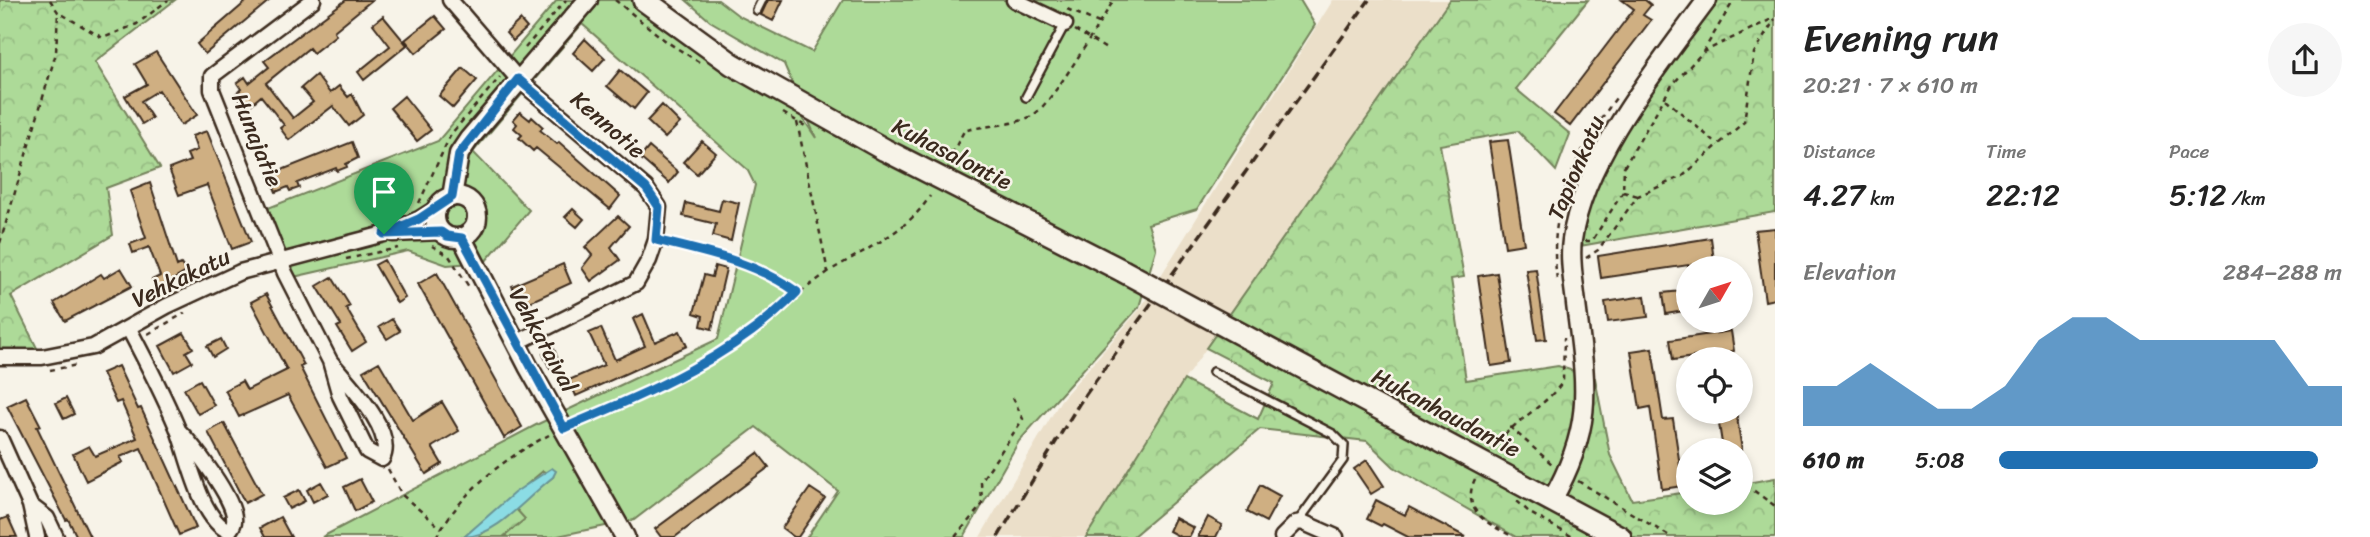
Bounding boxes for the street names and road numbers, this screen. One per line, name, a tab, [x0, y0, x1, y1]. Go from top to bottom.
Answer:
street label: Kennotie	[561, 80, 655, 170]
street label: Hunajatie	[219, 86, 295, 194]
street label: Kuhasalontie	[885, 106, 1019, 202]
street label: Tapionkatu	[1536, 108, 1617, 227]
street label: Vehkakatu	[125, 236, 238, 320]
street label: Vehkataival	[497, 280, 589, 401]
street label: Hukanhaudantie	[1364, 356, 1528, 470]

